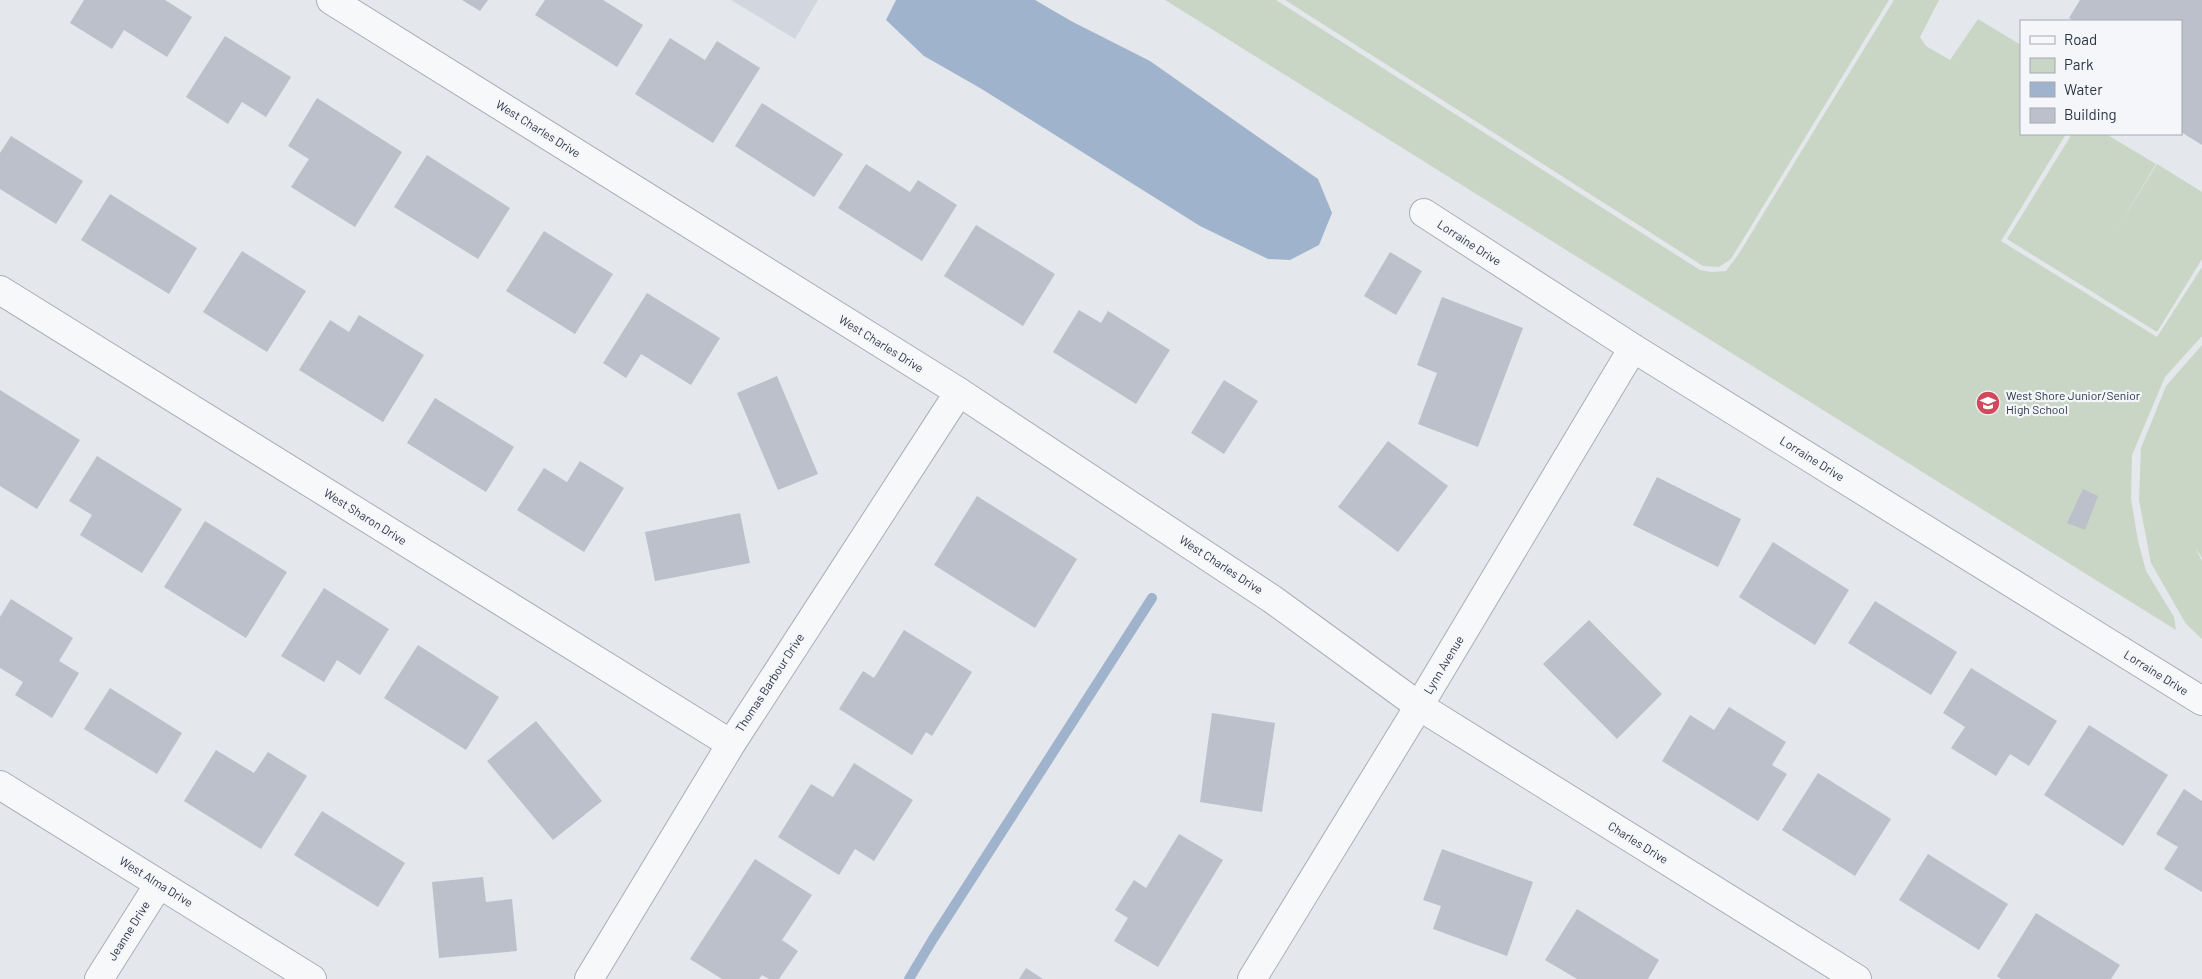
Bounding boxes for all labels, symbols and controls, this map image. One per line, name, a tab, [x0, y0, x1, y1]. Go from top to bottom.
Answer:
legend	[2020, 20, 2182, 135]
text: Road	[2064, 30, 2097, 48]
text: Park	[2064, 55, 2094, 73]
text: Water	[2064, 80, 2103, 98]
street label: West Charles Drive	[494, 97, 583, 160]
text: Building	[2064, 105, 2117, 123]
street label: Lorraine Drive	[1435, 216, 1504, 268]
street label: West Charles Drive	[837, 312, 926, 375]
place label: West Shore Junior/Senior High School	[2006, 388, 2141, 416]
school or university icon: West Shore Junior/Senior High School	[1975, 390, 2001, 416]
street label: Lorraine Drive	[1778, 433, 1847, 483]
street label: West Sharon Drive	[322, 485, 409, 547]
street label: West Charles Drive	[1177, 532, 1266, 596]
street label: Thomas Barbour Drive	[732, 630, 806, 734]
street label: Lynn Avenue	[1420, 633, 1466, 696]
street label: Lorraine Drive	[2122, 647, 2191, 697]
street label: Charles Drive	[1606, 818, 1671, 866]
street label: West Alma Drive	[117, 853, 196, 909]
street label: Jeanne Drive	[104, 898, 152, 963]

